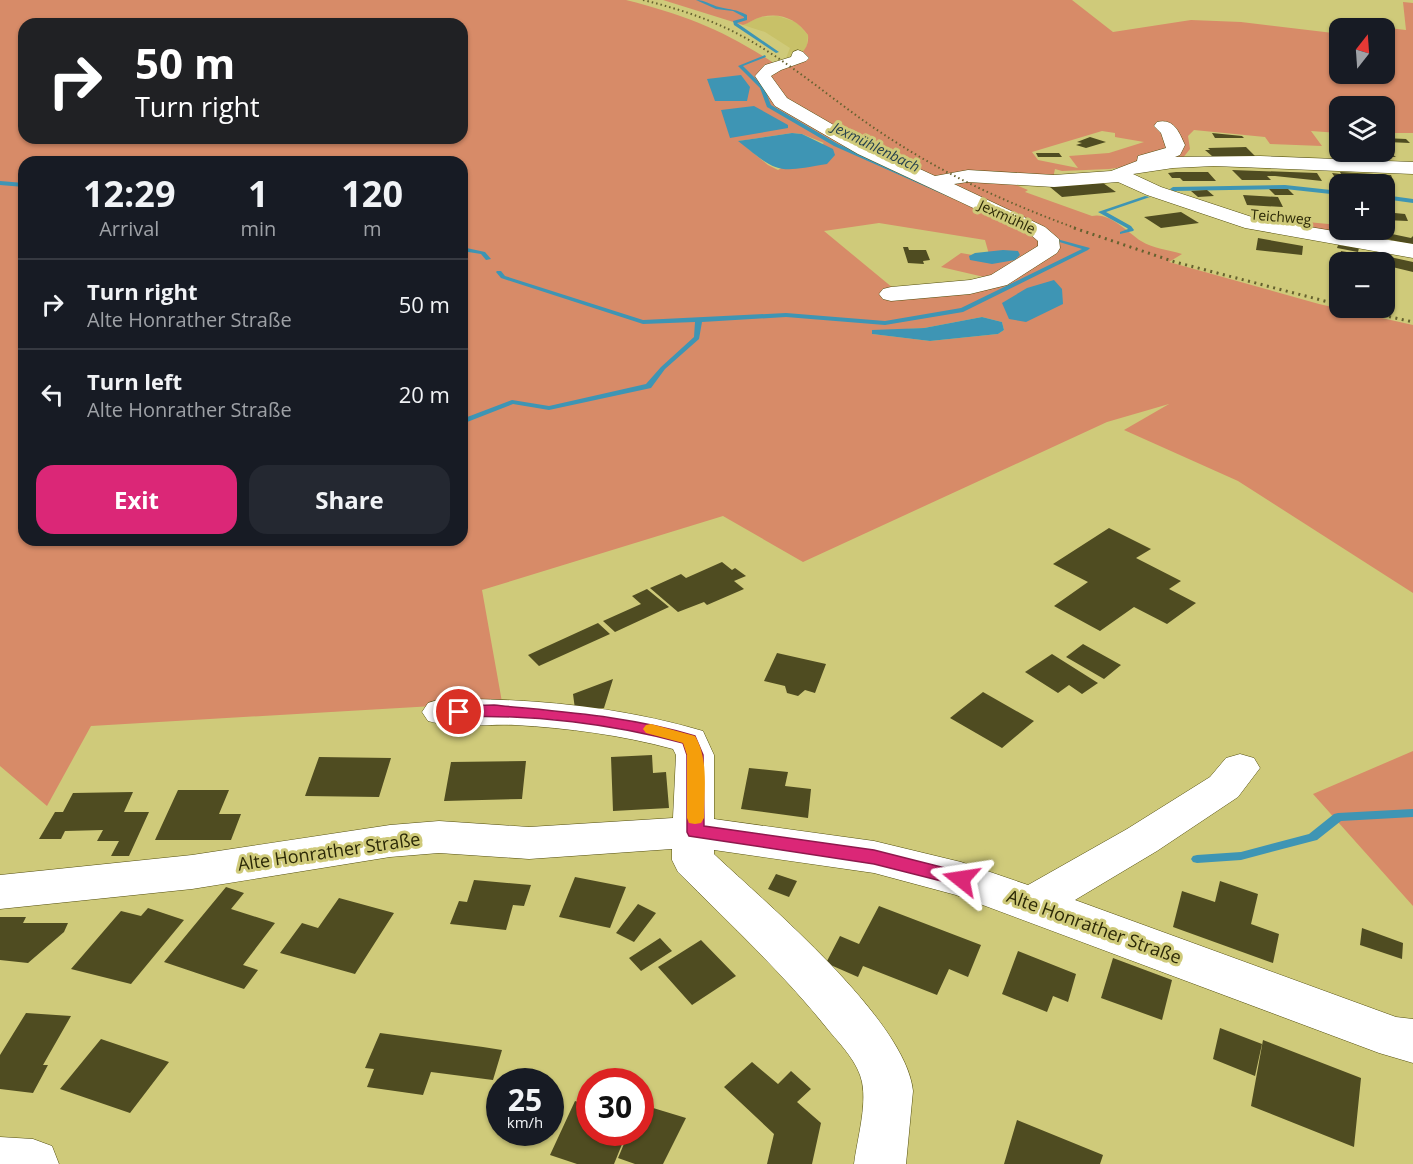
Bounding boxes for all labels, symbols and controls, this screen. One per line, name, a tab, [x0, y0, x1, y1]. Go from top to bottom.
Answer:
north arrow	[1329, 18, 1395, 84]
map controls	[1329, 18, 1395, 318]
text: 50 m	[135, 34, 235, 91]
icon: right	[36, 42, 114, 120]
text: Turn right	[135, 88, 260, 125]
button: layers	[1329, 96, 1395, 162]
water label: Jexmühlenbach	[827, 116, 923, 176]
text: 12:29	[83, 169, 176, 218]
text: 1	[248, 169, 269, 218]
text: 120	[341, 169, 403, 218]
button: +	[1329, 174, 1395, 240]
street label: Jexmühle	[974, 194, 1039, 238]
street label: Teichweg	[1250, 204, 1313, 229]
text: Arrival	[99, 215, 159, 242]
text: min	[240, 215, 276, 242]
text: m	[363, 215, 381, 242]
button: −	[1329, 252, 1395, 318]
text: Turn right	[87, 276, 198, 306]
icon: right	[36, 288, 69, 321]
text: 50 m	[399, 289, 450, 319]
text: Alte Honrather Straße	[87, 306, 292, 333]
text: Turn left	[87, 366, 182, 396]
icon: left	[36, 378, 69, 411]
text: 20 m	[399, 379, 450, 409]
text: Alte Honrather Straße	[87, 396, 292, 423]
button: Exit	[36, 465, 237, 534]
button: Share	[249, 465, 450, 534]
pin	[433, 686, 484, 737]
icon: arrive	[442, 695, 475, 728]
street label: Alte Honrather Straße	[236, 826, 422, 876]
position arrow	[929, 847, 993, 911]
street label: Alte Honrather Straße	[1004, 883, 1185, 969]
speed limit sign: 30	[576, 1068, 654, 1146]
text: 25	[508, 1079, 542, 1120]
text: km/h	[507, 1112, 543, 1132]

